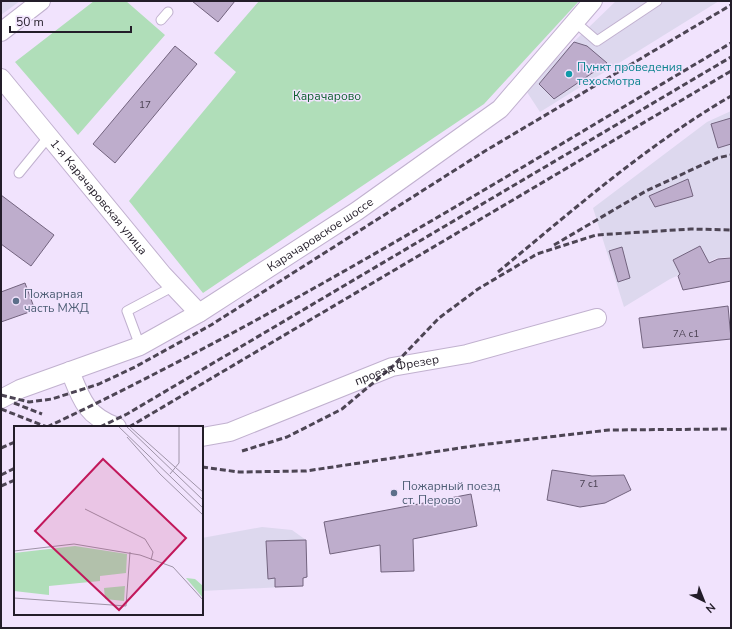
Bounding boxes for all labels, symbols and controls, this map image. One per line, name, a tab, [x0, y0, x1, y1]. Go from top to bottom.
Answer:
scale bar	[10, 8, 131, 34]
text: 50 m	[16, 14, 44, 30]
place label: Пункт проведения техосмотра	[577, 59, 682, 89]
marker: Пункт проведения техосмотра	[564, 69, 574, 79]
park label: Карачарово	[293, 88, 361, 104]
house number: 17	[139, 98, 151, 112]
street label: 1-я Карачаровская улица	[47, 136, 151, 258]
street label: Карачаровское шоссе	[264, 194, 377, 275]
place label: Пожарная часть МЖД	[24, 286, 90, 316]
marker: Пожарная часть МЖД	[11, 296, 21, 306]
house number: 7А с1	[673, 327, 699, 341]
street label: проезд Фрезер	[352, 351, 440, 389]
inset map	[14, 426, 203, 615]
house number: 7 c1	[579, 477, 599, 491]
place label: Пожарный поезд ст. Перово	[402, 478, 500, 508]
marker: Пожарный поезд ст. Перово	[389, 488, 399, 498]
north arrow	[684, 581, 724, 621]
text: N	[702, 600, 719, 616]

